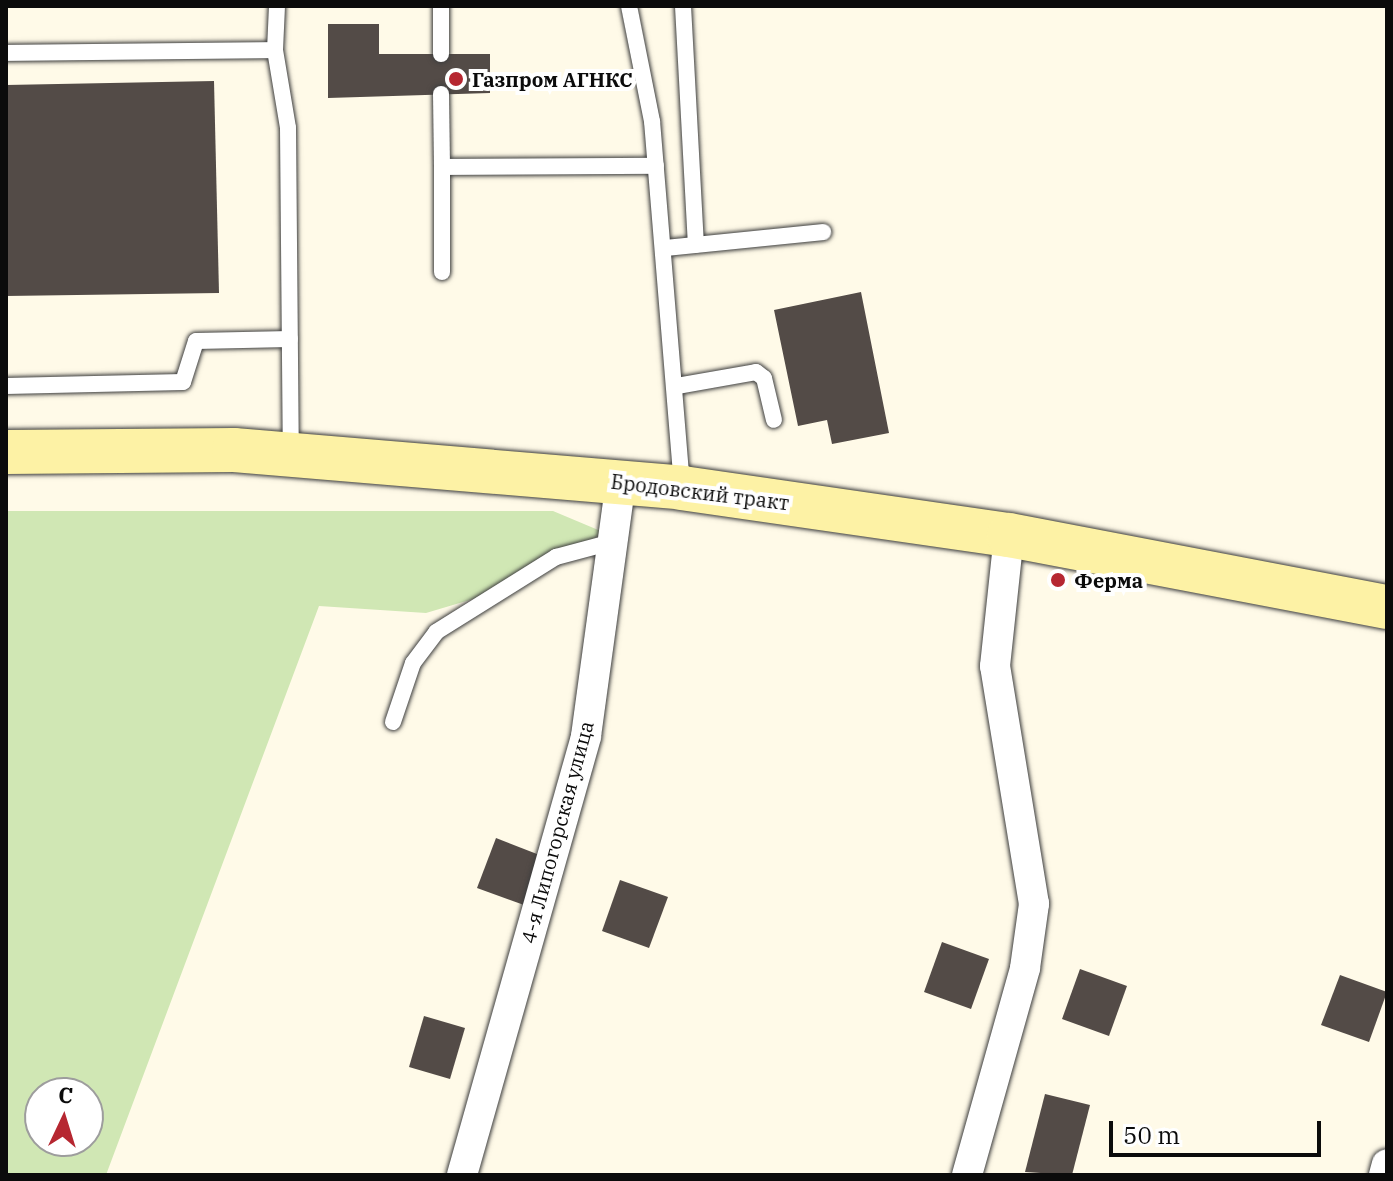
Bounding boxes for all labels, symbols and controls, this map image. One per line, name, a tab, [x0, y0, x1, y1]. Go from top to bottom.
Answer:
place label: Газпром АГНКС	[472, 67, 633, 91]
marker: Газпром АГНКС	[447, 70, 465, 88]
street label: Бродовский тракт	[610, 469, 790, 515]
place label: Ферма	[1074, 568, 1143, 592]
marker: Ферма	[1049, 571, 1067, 589]
street label: 4-я Липогорская улица	[516, 718, 598, 946]
north arrow	[24, 1077, 104, 1157]
text: С	[57, 1080, 74, 1110]
scale bar	[1113, 1105, 1325, 1155]
text: 50 m	[1123, 1119, 1180, 1151]

